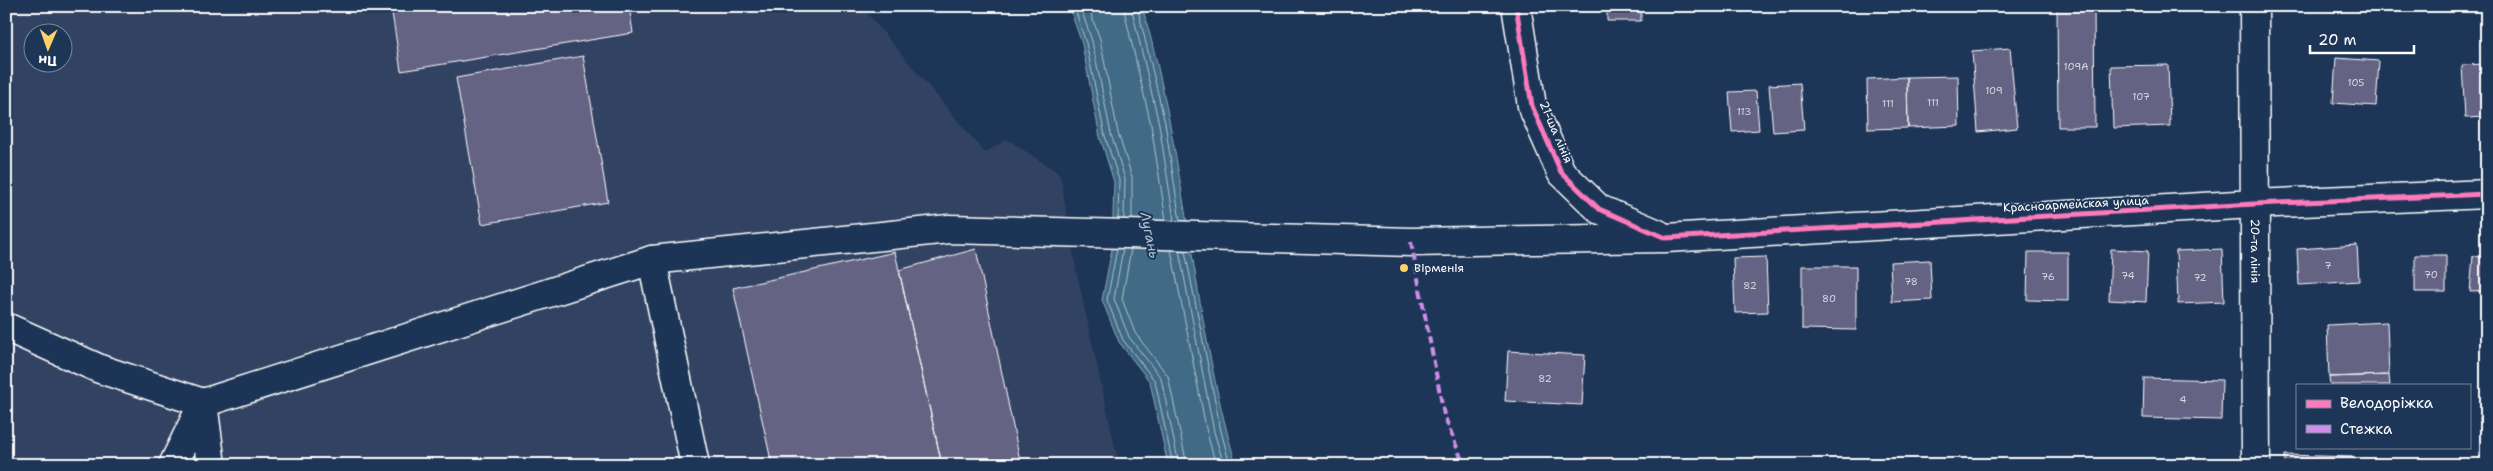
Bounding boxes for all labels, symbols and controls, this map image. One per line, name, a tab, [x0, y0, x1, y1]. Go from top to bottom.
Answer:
north arrow	[22, 22, 72, 72]
scale bar	[2310, 22, 2414, 54]
text: 20 m	[2318, 30, 2357, 50]
text: Пн	[38, 52, 57, 70]
house number: 109А	[2064, 60, 2088, 73]
house number: 105	[2348, 76, 2364, 89]
house number: 109	[1985, 84, 2003, 97]
house number: 107	[2132, 90, 2150, 103]
house number: 111	[1927, 96, 1939, 109]
house number: 111	[1882, 97, 1894, 110]
street label: 21-ша лінія	[1536, 98, 1576, 166]
house number: 113	[1737, 105, 1751, 118]
street label: Красноармейская улица	[2003, 192, 2150, 216]
water label: Лугань	[1136, 209, 1164, 260]
street label: 20-та лінія	[2247, 219, 2263, 283]
house number: 7	[2325, 259, 2332, 272]
place label: Вірменія	[1414, 260, 1464, 276]
marker: Вірменія	[1398, 262, 1410, 274]
house number: 70	[2424, 268, 2438, 281]
house number: 74	[2121, 269, 2135, 282]
house number: 76	[2041, 270, 2055, 283]
house number: 72	[2193, 271, 2207, 284]
house number: 78	[1904, 275, 1918, 288]
house number: 82	[1743, 279, 1757, 292]
house number: 80	[1822, 292, 1836, 305]
house number: 82	[1538, 372, 1552, 385]
legend	[2296, 384, 2470, 448]
house number: 4	[2180, 393, 2187, 406]
text: Велодоріжка	[2340, 393, 2434, 413]
text: Стежка	[2340, 419, 2393, 439]

